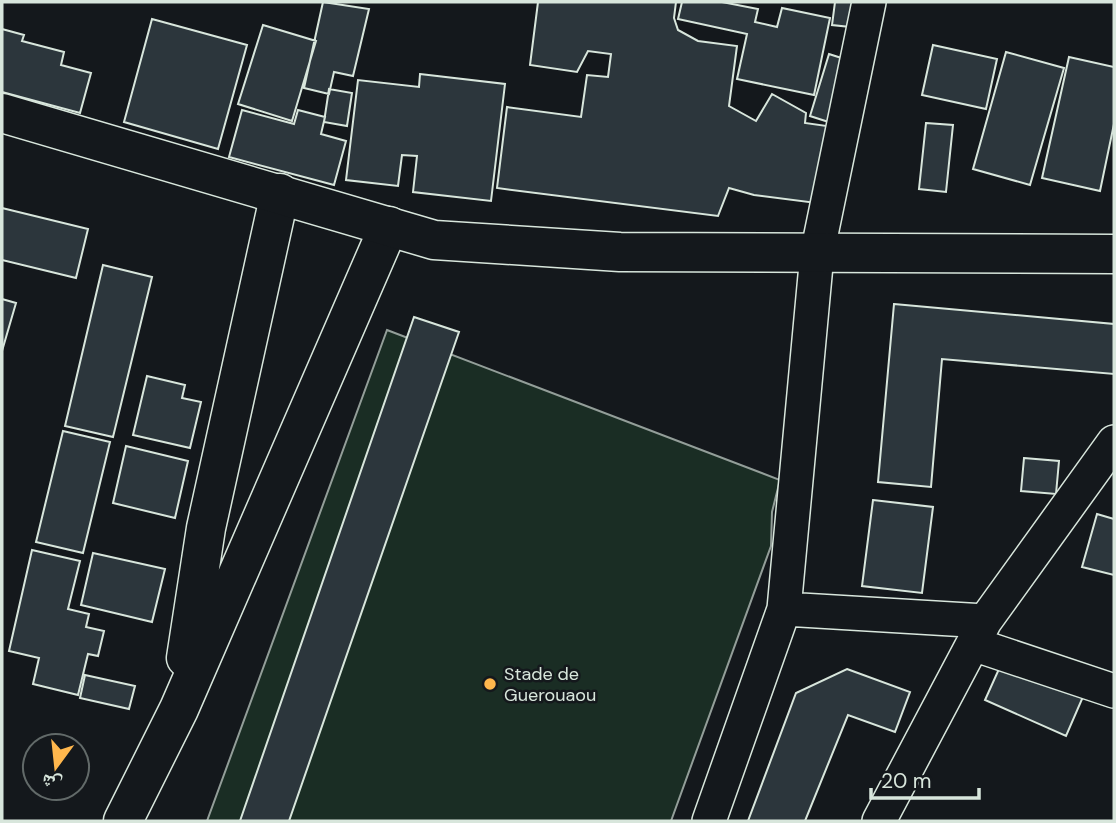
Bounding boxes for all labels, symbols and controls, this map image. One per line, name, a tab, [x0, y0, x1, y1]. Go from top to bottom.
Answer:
place label: Stade de Guerouaou	[504, 662, 596, 707]
marker: Stade de Guerouaou	[482, 676, 498, 692]
north arrow	[21, 732, 91, 802]
scale bar	[871, 756, 979, 800]
text: 20 m	[881, 767, 932, 795]
text: ش	[39, 768, 65, 798]

